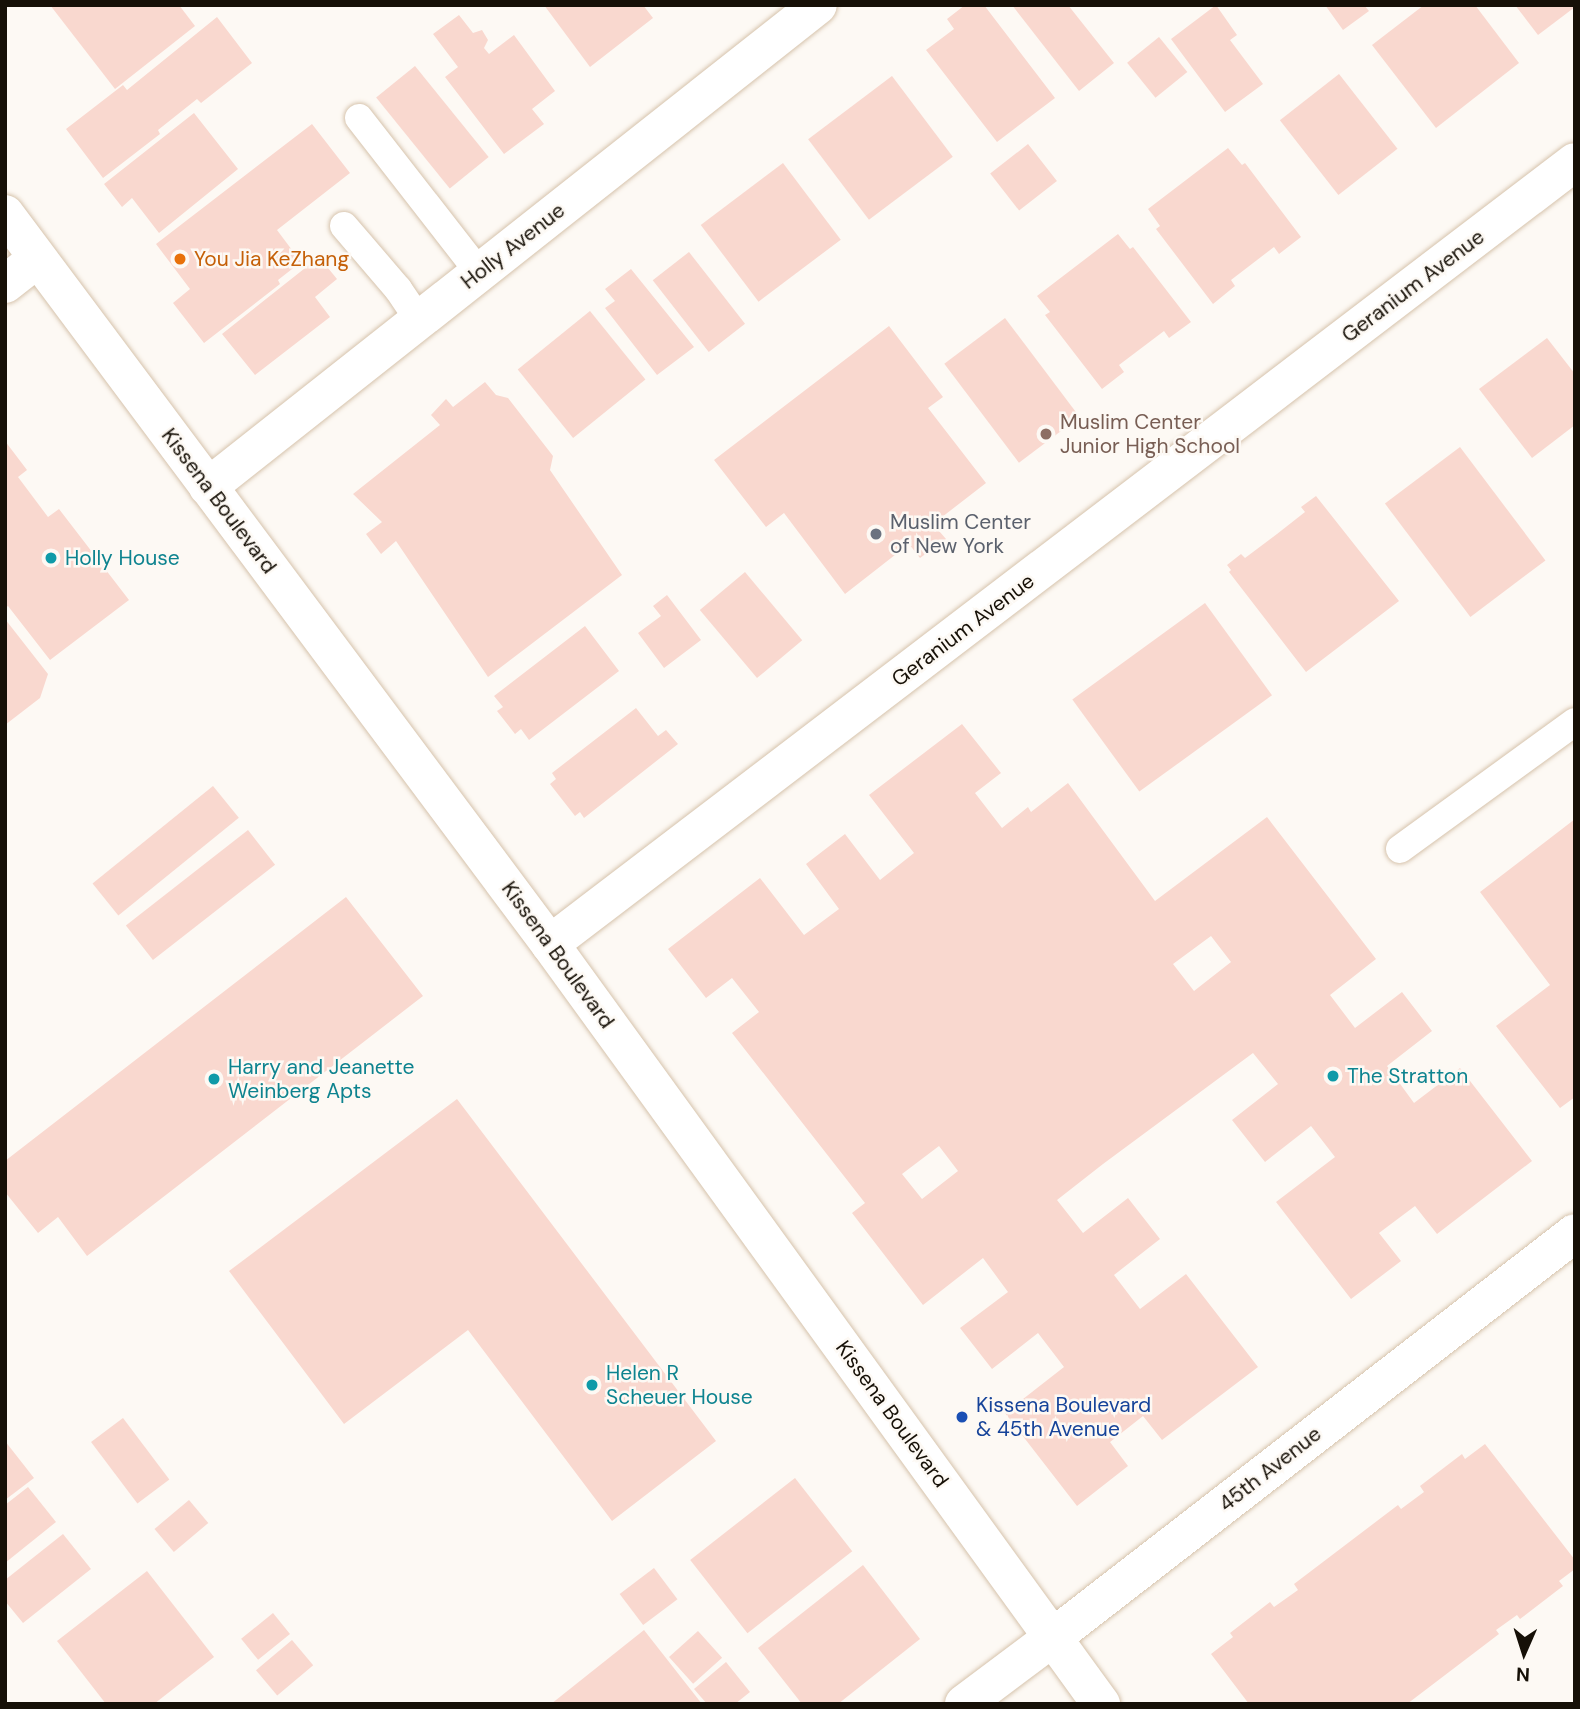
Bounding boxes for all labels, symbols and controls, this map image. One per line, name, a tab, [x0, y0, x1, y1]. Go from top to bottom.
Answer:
street label: Holly Avenue	[456, 198, 570, 294]
street label: Geranium Avenue	[1337, 224, 1489, 348]
place label: You Jia KeZhang	[194, 246, 349, 272]
marker: You Jia KeZhang	[172, 251, 188, 267]
place label: Muslim Center Junior High School	[1060, 409, 1240, 459]
street label: Kissena Boulevard	[156, 423, 282, 579]
marker: Muslim Center Junior High School	[1038, 426, 1054, 442]
place label: Muslim Center of New York	[890, 509, 1031, 559]
marker: Muslim Center of New York	[868, 526, 884, 542]
place label: Holly House	[65, 545, 180, 571]
marker: Holly House	[43, 550, 59, 566]
street label: Geranium Avenue	[887, 568, 1039, 692]
street label: Kissena Boulevard	[496, 877, 620, 1033]
place label: Harry and Jeanette Weinberg Apts	[228, 1054, 414, 1104]
place label: The Stratton	[1347, 1063, 1468, 1089]
marker: The Stratton	[1325, 1068, 1341, 1084]
marker: Harry and Jeanette Weinberg Apts	[206, 1071, 222, 1087]
street label: Kissena Boulevard	[830, 1336, 954, 1492]
place label: Helen R Scheuer House	[606, 1360, 753, 1410]
marker: Helen R Scheuer House	[584, 1377, 600, 1393]
place label: Kissena Boulevard & 45th Avenue	[976, 1392, 1151, 1442]
marker: Kissena Boulevard & 45th Avenue	[954, 1409, 970, 1425]
street label: 45th Avenue	[1214, 1421, 1326, 1517]
north arrow	[1489, 1618, 1559, 1688]
text: N	[1515, 1662, 1530, 1687]

